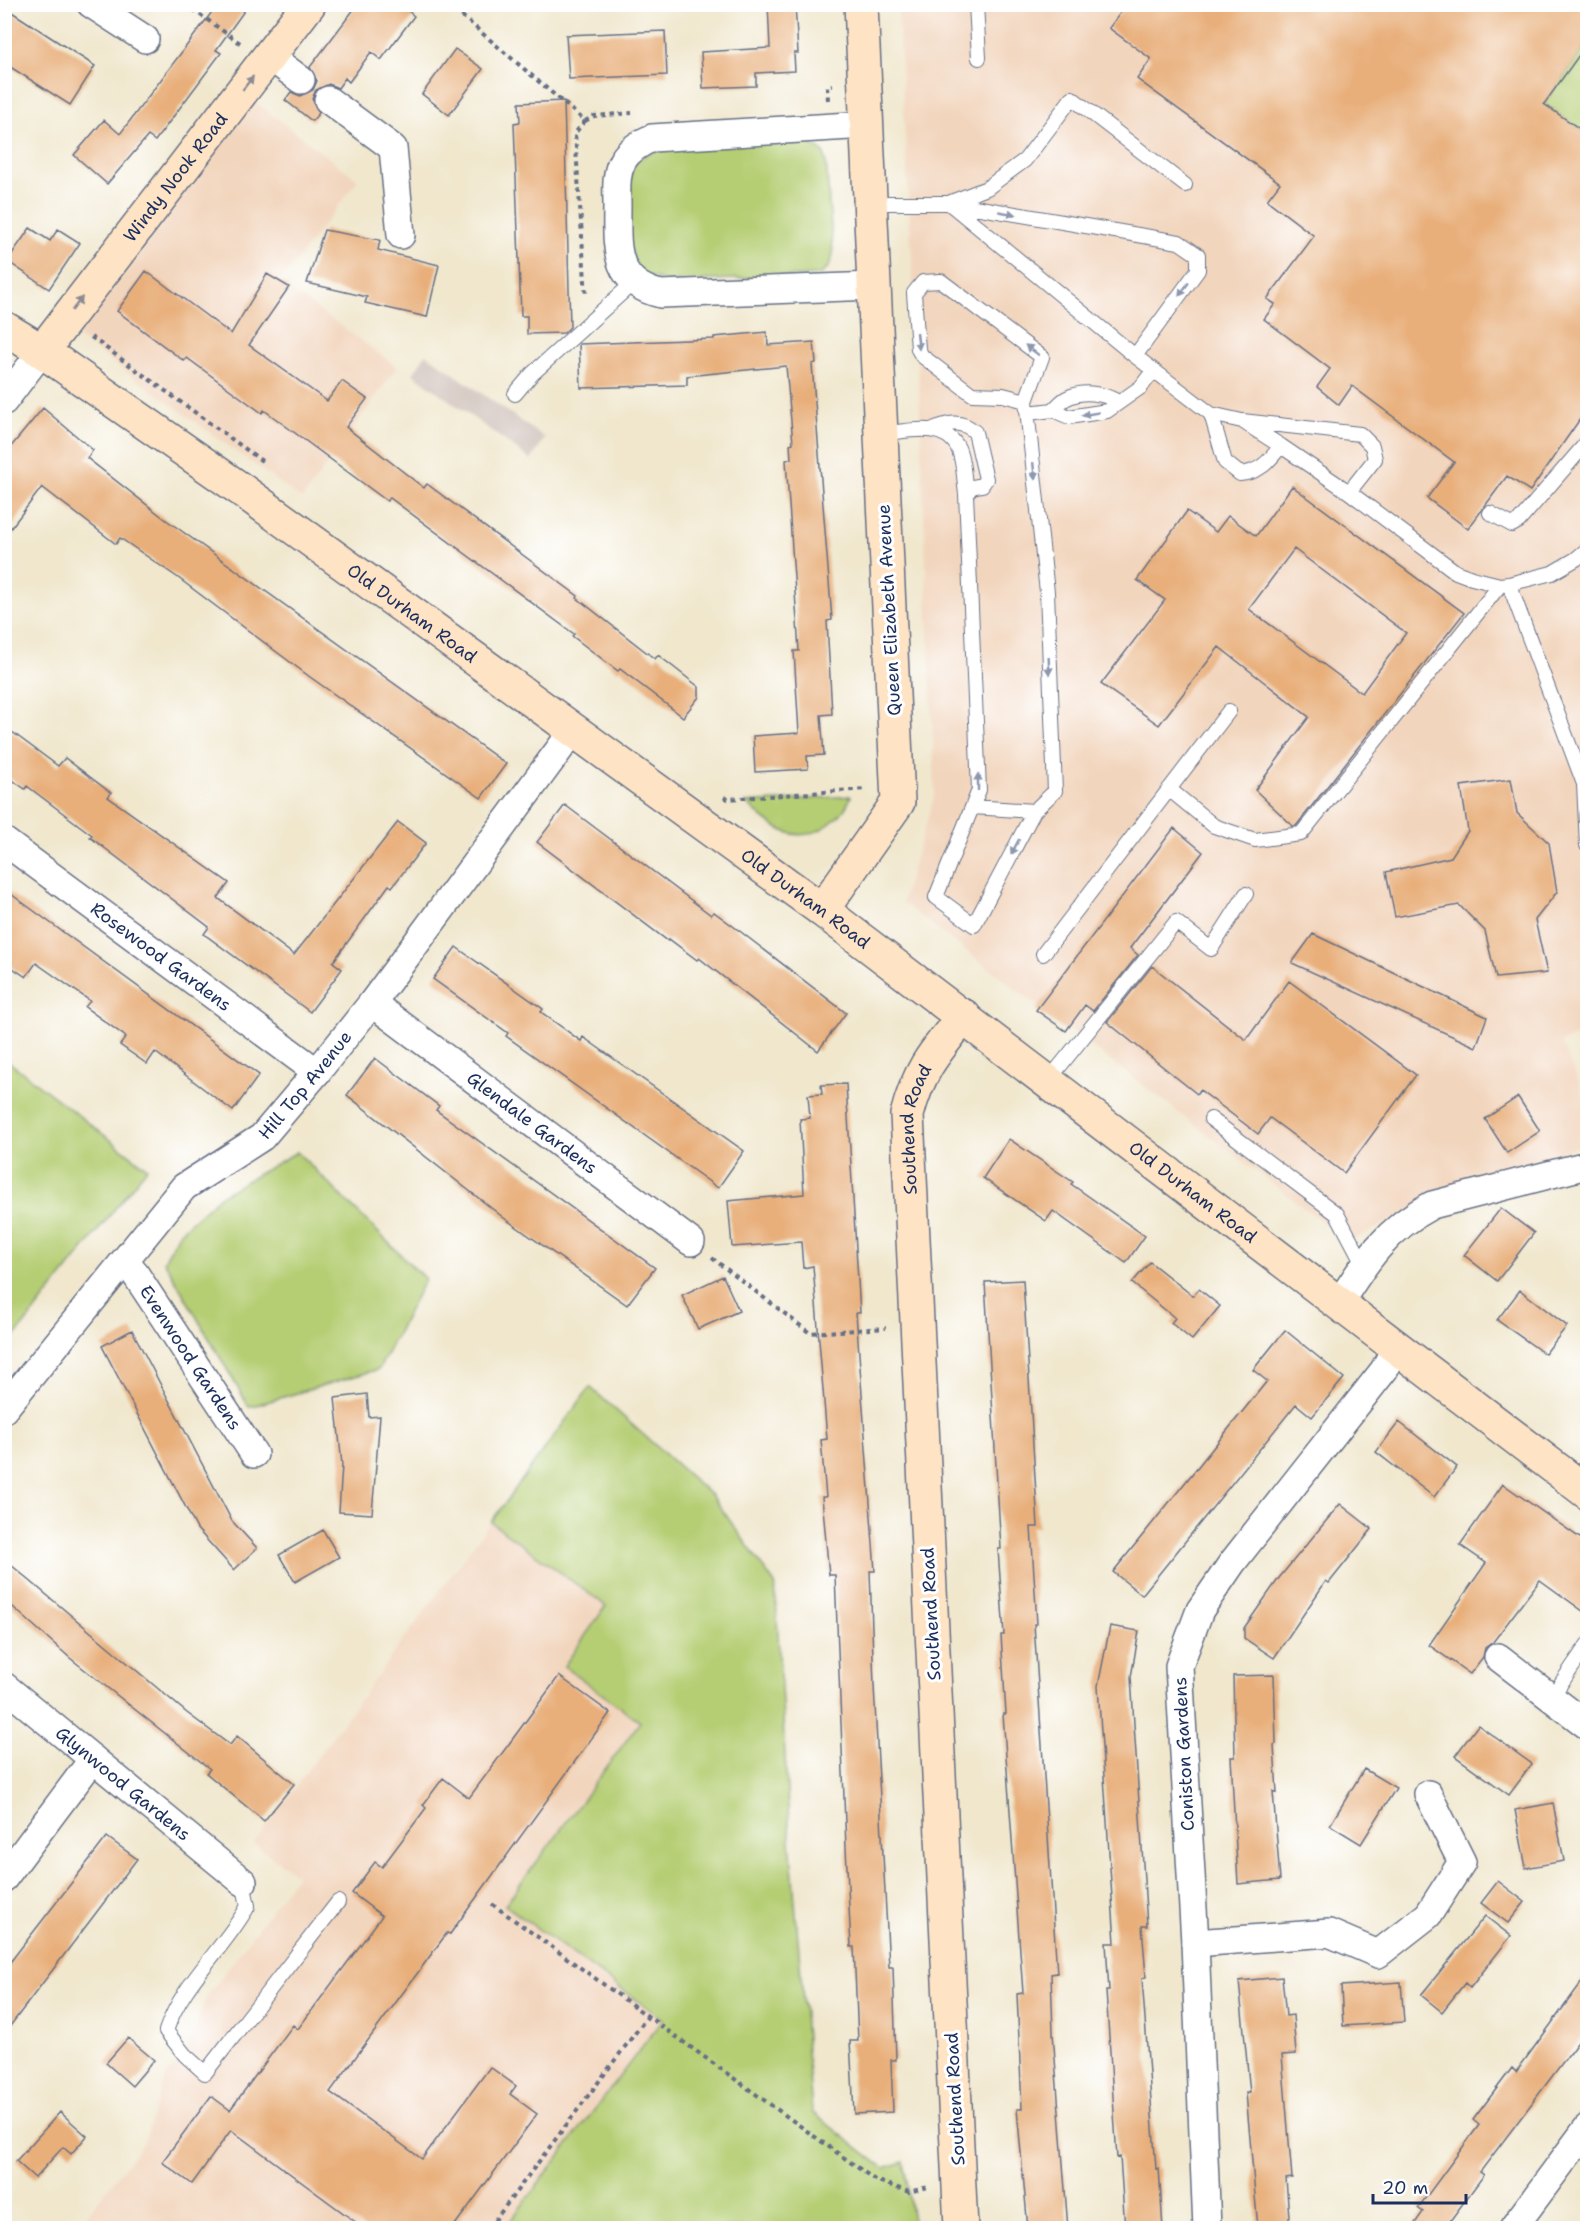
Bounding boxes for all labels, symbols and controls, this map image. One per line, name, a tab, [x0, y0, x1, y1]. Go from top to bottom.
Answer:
one-way arrow	[241, 76, 253, 91]
street label: Windy Nook Road	[118, 108, 233, 247]
one-way arrow	[997, 208, 1016, 217]
one-way arrow	[1178, 281, 1190, 297]
one-way arrow	[71, 297, 83, 312]
one-way arrow	[913, 332, 923, 351]
one-way arrow	[1025, 345, 1040, 357]
one-way arrow	[1080, 410, 1099, 419]
one-way arrow	[1029, 462, 1039, 481]
street label: Queen Elizabeth Avenue	[871, 504, 907, 716]
street label: Old Durham Road	[342, 558, 482, 668]
one-way arrow	[1045, 656, 1054, 675]
one-way arrow	[973, 773, 983, 792]
one-way arrow	[1010, 839, 1020, 856]
street label: Old Durham Road	[736, 843, 875, 954]
street label: Rosewood Gardens	[86, 897, 236, 1017]
street label: Hill Top Avenue	[253, 1026, 357, 1145]
street label: Southend Road	[895, 1060, 937, 1195]
street label: Glendale Gardens	[462, 1066, 602, 1180]
street label: Old Durham Road	[1124, 1136, 1262, 1249]
street label: Evenwood Gardens	[134, 1281, 247, 1435]
street label: Southend Road	[916, 1547, 946, 1681]
street label: Coniston Gardens	[1168, 1676, 1200, 1832]
street label: Glynwood Gardens	[51, 1721, 196, 1846]
street label: Southend Road	[940, 2032, 970, 2166]
scale bar	[1373, 2167, 1466, 2205]
text: 20 m	[1382, 2176, 1428, 2200]

